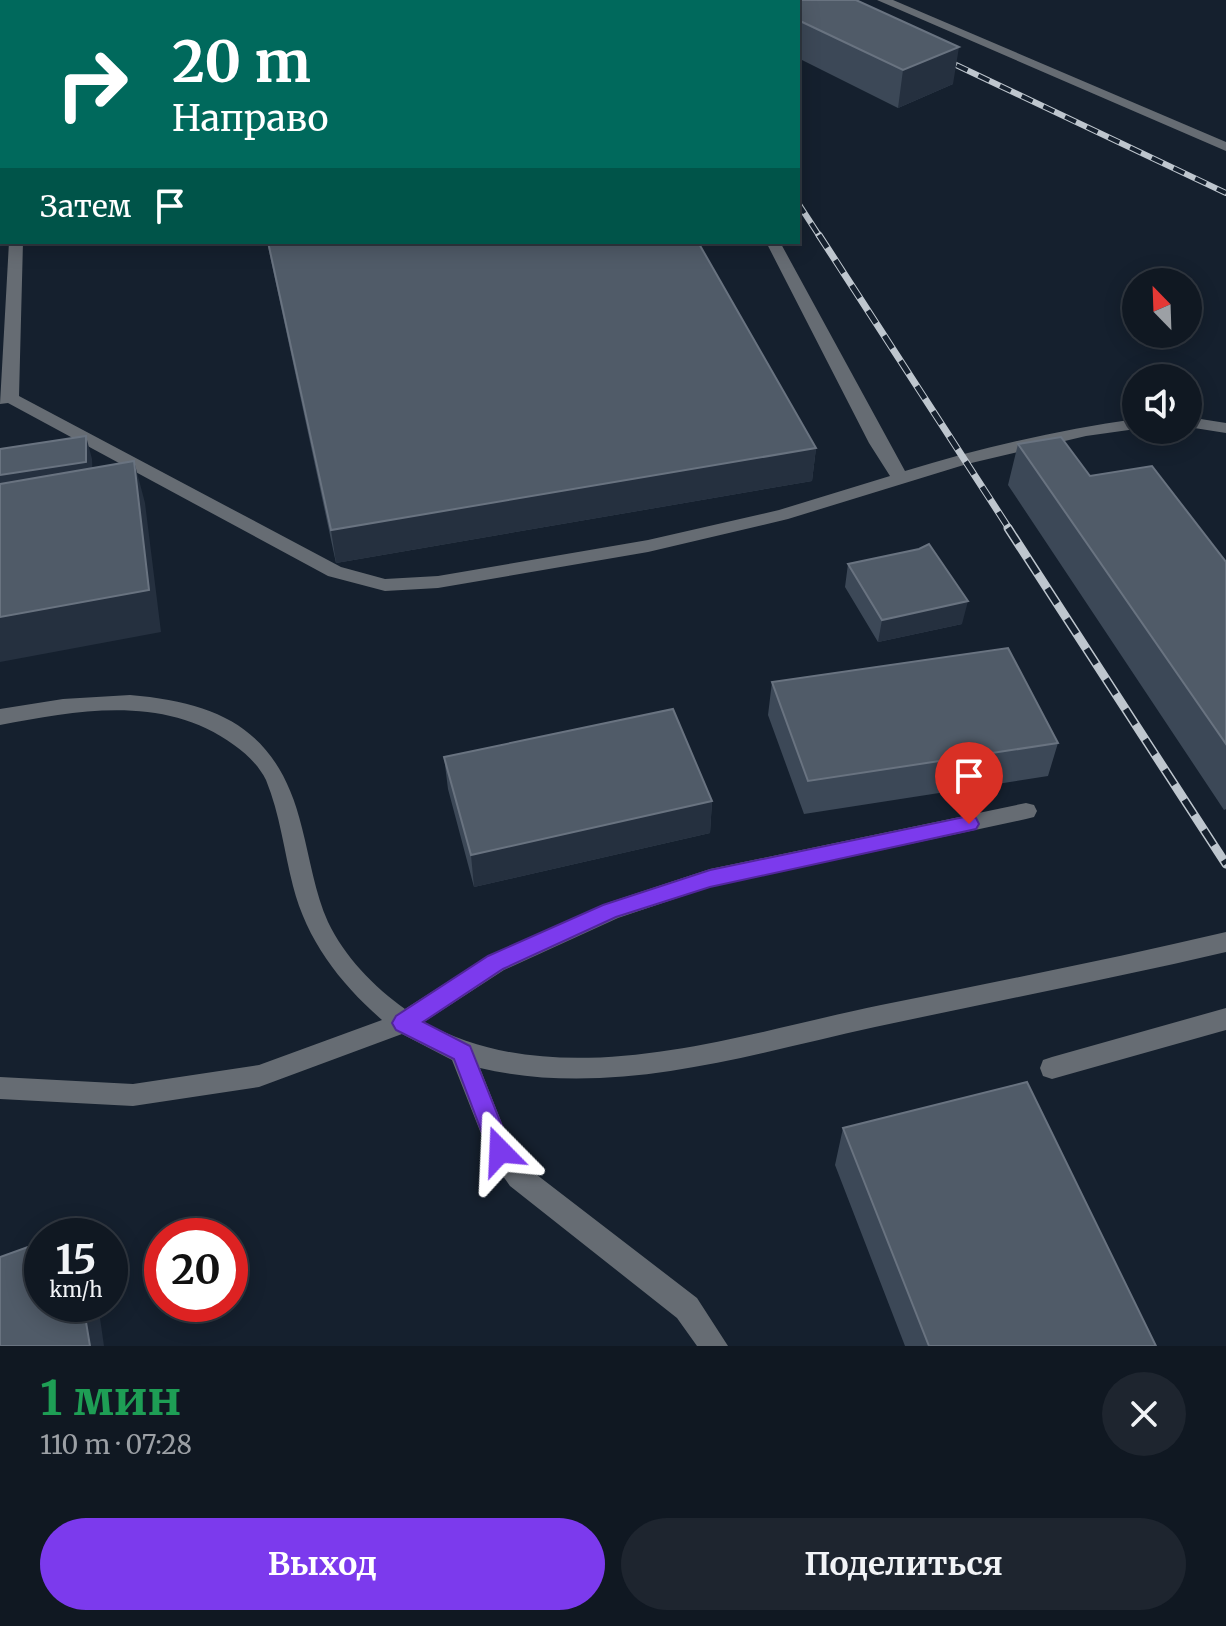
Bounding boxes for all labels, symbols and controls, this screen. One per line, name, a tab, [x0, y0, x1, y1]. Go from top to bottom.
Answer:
text: 20 m	[172, 27, 311, 97]
icon: right	[40, 32, 144, 136]
text: Направо	[172, 96, 328, 141]
icon: arrive	[148, 184, 192, 228]
text: Затем	[40, 187, 132, 225]
north arrow	[1122, 268, 1202, 348]
map controls	[1122, 268, 1202, 444]
button: sound	[1122, 364, 1202, 444]
pin	[935, 742, 1003, 824]
icon: arrive	[947, 754, 991, 798]
position arrow	[458, 1109, 542, 1193]
speed limit sign: 20	[144, 1218, 248, 1322]
text: 15	[56, 1235, 96, 1285]
text: km/h	[50, 1277, 102, 1302]
text: 1 мин	[40, 1368, 181, 1428]
button: close	[1102, 1372, 1186, 1456]
text: 110 m · 07:28	[40, 1428, 192, 1461]
button: Выход	[40, 1518, 605, 1610]
button: Поделиться	[621, 1518, 1186, 1610]

